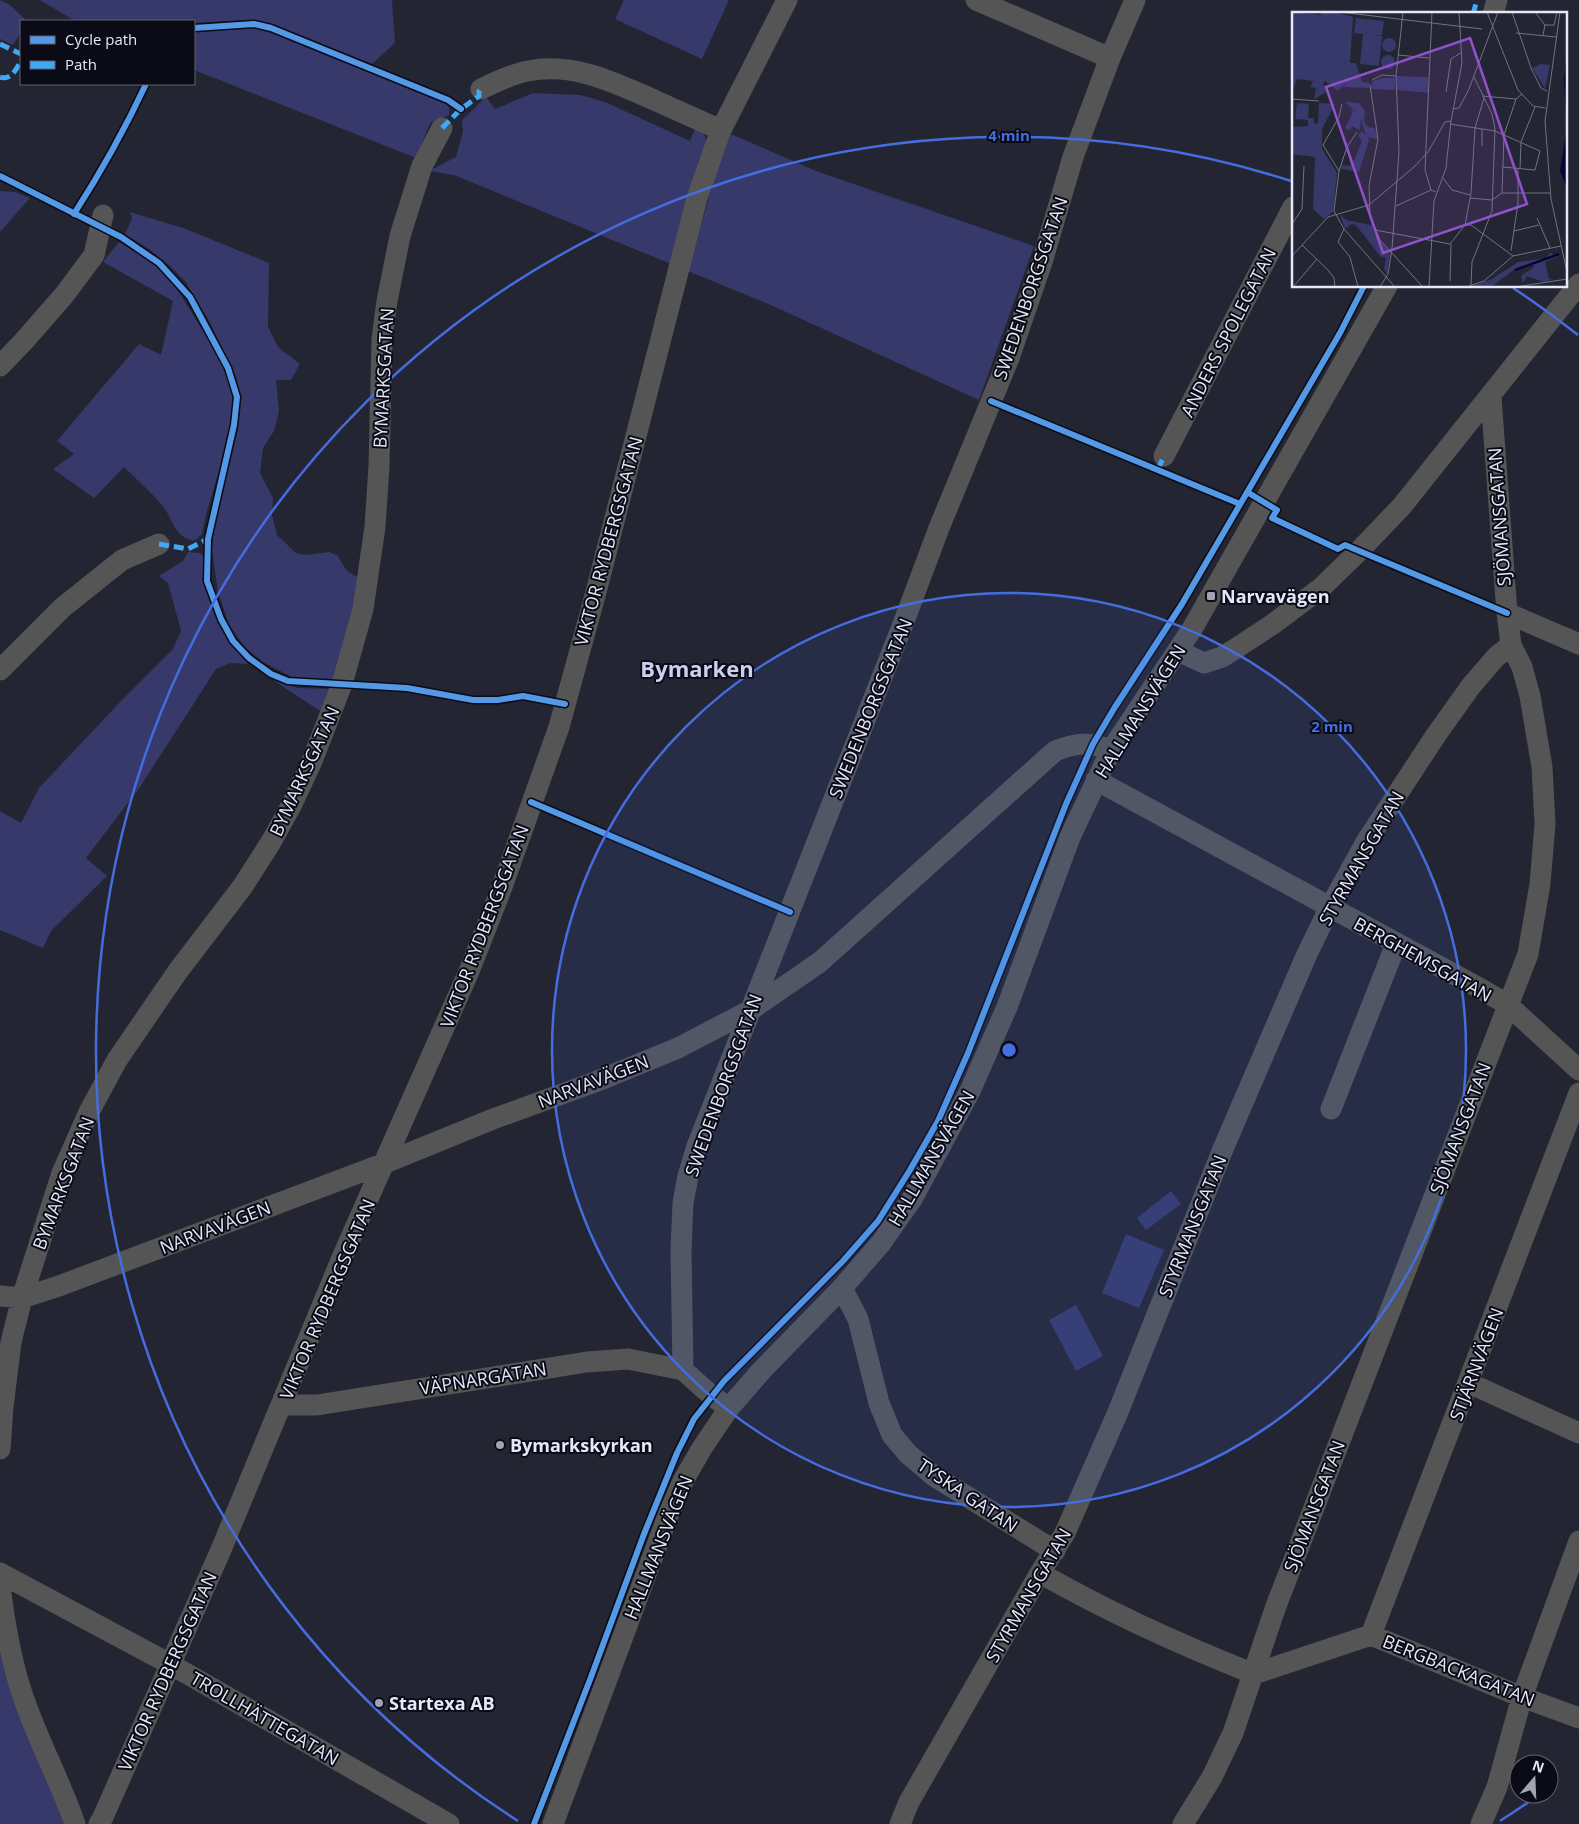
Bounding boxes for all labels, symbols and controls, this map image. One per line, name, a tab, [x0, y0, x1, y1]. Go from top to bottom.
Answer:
inset map	[1292, 12, 1566, 288]
legend	[20, 20, 195, 85]
text: Cycle path	[65, 29, 137, 49]
text: Path	[65, 54, 97, 74]
text: 4 min	[988, 125, 1030, 145]
street label: SWEDENBORGSGATAN	[987, 193, 1073, 383]
street label: ANDERS SPOLEGATAN	[1175, 243, 1281, 421]
street label: BYMARKSGATAN	[367, 307, 399, 449]
street label: VIKTOR RYDBERGSGATAN	[568, 434, 648, 648]
street label: SJÖMANSGATAN	[1482, 447, 1516, 587]
place label: Narvavägen	[1221, 584, 1330, 608]
marker: Narvavägen	[1205, 590, 1217, 602]
street label: SWEDENBORGSGATAN	[823, 614, 917, 802]
street label: HALLMANSVÄGEN	[1089, 640, 1191, 782]
district label: Bymarken	[640, 653, 754, 683]
street label: BYMARKSGATAN	[263, 702, 345, 840]
text: 2 min	[1311, 716, 1353, 736]
street label: STYRMANSGATAN	[1313, 786, 1409, 930]
street label: VIKTOR RYDBERGSGATAN	[434, 821, 534, 1031]
street label: BERGHEMSGATAN	[1350, 911, 1496, 1007]
street label: SWEDENBORGSGATAN	[679, 991, 767, 1179]
centre of rings	[1000, 1041, 1018, 1059]
street label: NARVAVÄGEN	[534, 1049, 652, 1113]
street label: SJÖMANSGATAN	[1424, 1059, 1496, 1197]
street label: HALLMANSVÄGEN	[882, 1086, 980, 1230]
street label: BYMARKSGATAN	[27, 1113, 99, 1253]
street label: STYRMANSGATAN	[1153, 1151, 1231, 1301]
street label: NARVAVÄGEN	[156, 1195, 274, 1259]
street label: VIKTOR RYDBERGSGATAN	[274, 1195, 380, 1403]
street label: STJÄRNVÄGEN	[1443, 1304, 1509, 1424]
street label: VÄPNARGATAN	[418, 1356, 548, 1400]
place label: Bymarkskyrkan	[510, 1433, 653, 1457]
street label: SJÖMANSGATAN	[1278, 1437, 1350, 1575]
marker: Bymarkskyrkan	[494, 1439, 506, 1451]
street label: TYSKA GATAN	[913, 1453, 1023, 1537]
street label: HALLMANSVÄGEN	[618, 1471, 698, 1623]
street label: STYRMANSGATAN	[980, 1523, 1076, 1667]
street label: VIKTOR RYDBERGSGATAN	[112, 1568, 222, 1774]
street label: BERGBACKAGATAN	[1379, 1629, 1539, 1711]
street label: TROLLHÄTTEGATAN	[186, 1666, 344, 1770]
place label: Startexa AB	[389, 1691, 495, 1715]
marker: Startexa AB	[373, 1697, 385, 1709]
north arrow	[1509, 1754, 1559, 1804]
text: N	[1530, 1755, 1547, 1777]

